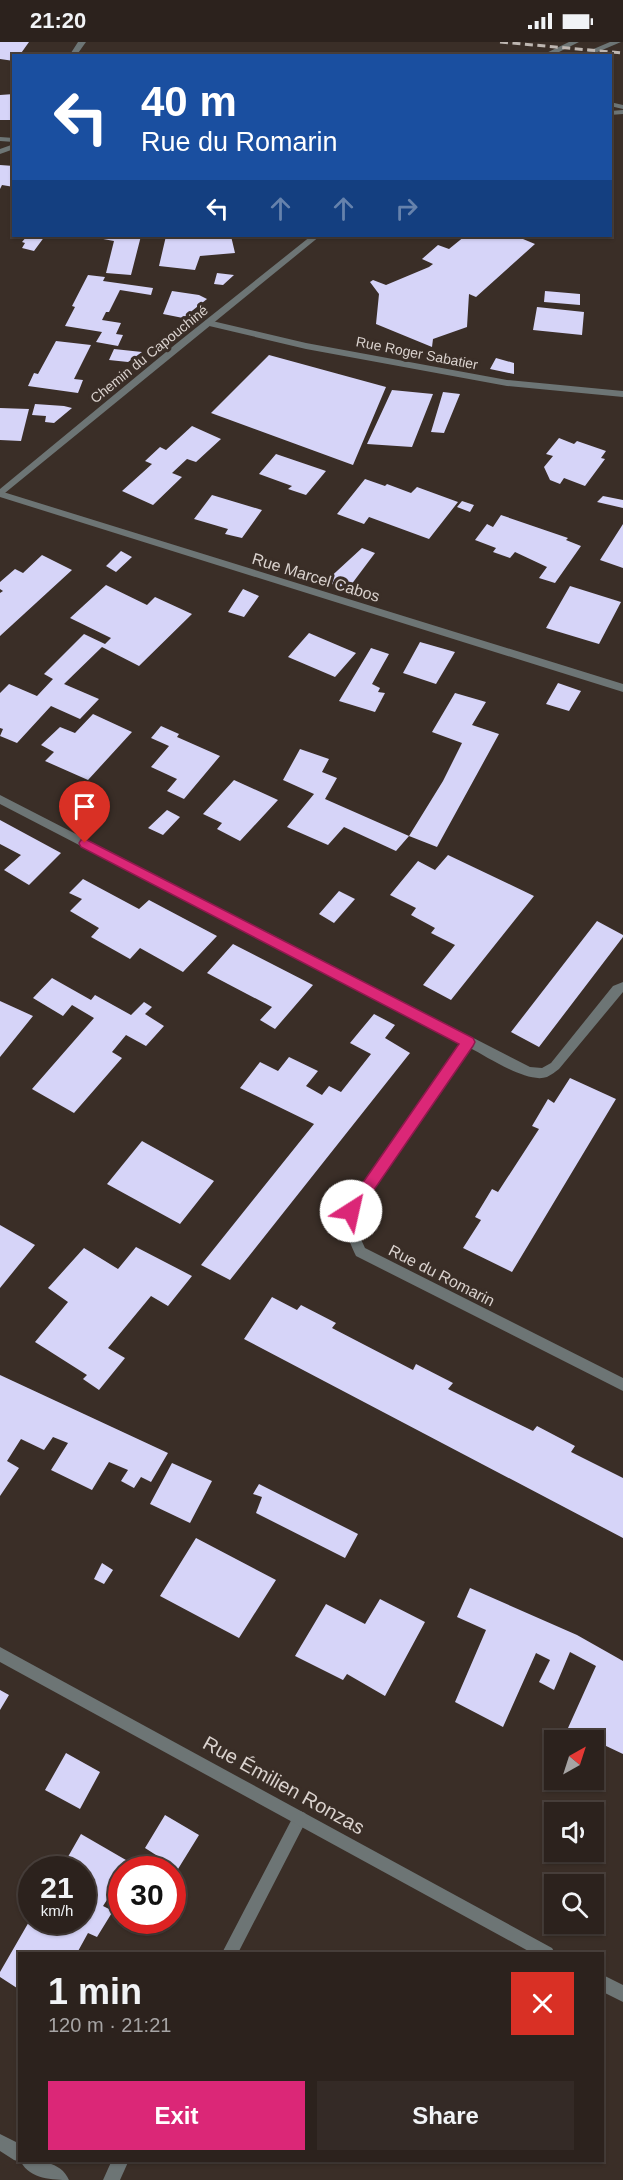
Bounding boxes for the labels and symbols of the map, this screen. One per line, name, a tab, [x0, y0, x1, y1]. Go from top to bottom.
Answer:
street label: Chemin du Capouchiné	[87, 302, 211, 406]
street label: Rue Roger Sabatier	[355, 333, 480, 373]
street label: Rue Marcel Cabos	[250, 550, 382, 605]
pin	[59, 781, 110, 843]
position arrow	[319, 1179, 383, 1243]
street label: Rue du Romarin	[386, 1241, 498, 1309]
north arrow	[544, 1730, 604, 1790]
street label: Rue Émilien Ronzas	[199, 1731, 369, 1839]
speed limit sign: 30	[108, 1856, 186, 1934]

